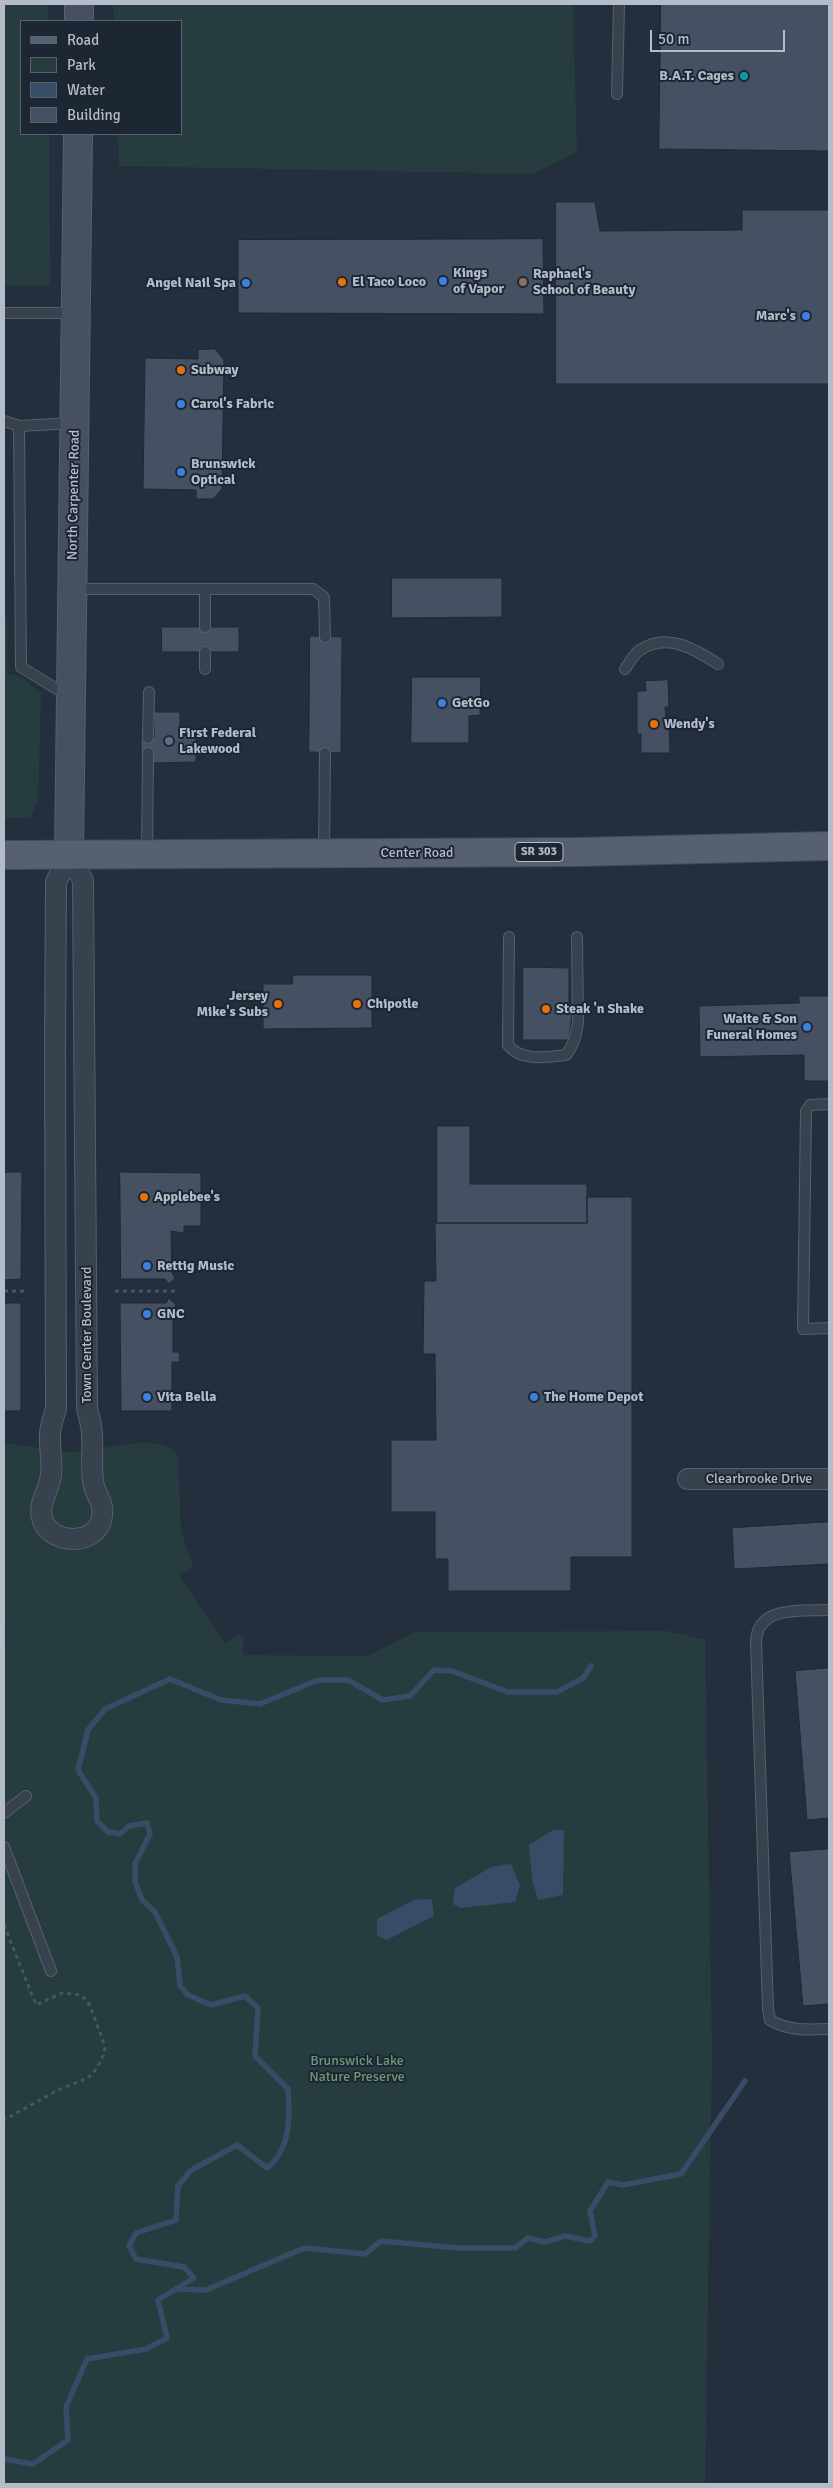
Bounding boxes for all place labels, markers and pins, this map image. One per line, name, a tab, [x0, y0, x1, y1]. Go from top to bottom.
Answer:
place label: B.A.T. Cages	[659, 68, 734, 84]
marker: B.A.T. Cages	[738, 70, 750, 82]
place label: Kings of Vapor	[453, 265, 504, 298]
place label: Raphael's School of Beauty	[533, 266, 635, 298]
place label: El Taco Loco	[352, 274, 426, 290]
place label: Angel Nail Spa	[146, 275, 236, 291]
marker: Kings of Vapor	[437, 275, 449, 287]
marker: El Taco Loco	[336, 276, 348, 288]
marker: Raphael's School of Beauty	[517, 276, 529, 288]
marker: Angel Nail Spa	[240, 277, 252, 289]
place label: Marc's	[756, 308, 796, 324]
marker: Marc's	[800, 310, 812, 322]
place label: Subway	[191, 362, 238, 378]
marker: Subway	[175, 364, 187, 376]
place label: Carol's Fabric	[191, 396, 274, 412]
marker: Carol's Fabric	[175, 398, 187, 410]
place label: Brunswick Optical	[191, 456, 256, 488]
marker: Brunswick Optical	[175, 466, 187, 478]
place label: GetGo	[452, 695, 490, 711]
marker: GetGo	[436, 697, 448, 709]
place label: Wendy's	[664, 716, 715, 732]
marker: Wendy's	[648, 718, 660, 730]
place label: First Federal Lakewood	[179, 725, 256, 758]
marker: First Federal Lakewood	[163, 735, 175, 747]
place label: Jersey Mike's Subs	[196, 988, 268, 1020]
place label: Chipotle	[367, 996, 419, 1012]
marker: Jersey Mike's Subs	[272, 998, 284, 1010]
marker: Chipotle	[351, 998, 363, 1010]
place label: Steak 'n Shake	[556, 1001, 644, 1017]
marker: Steak 'n Shake	[540, 1003, 552, 1015]
place label: Waite & Son Funeral Homes	[706, 1011, 797, 1044]
marker: Waite & Son Funeral Homes	[801, 1021, 813, 1033]
place label: Applebee's	[154, 1189, 220, 1205]
marker: Applebee's	[138, 1191, 150, 1203]
place label: Rettig Music	[157, 1258, 234, 1274]
marker: Rettig Music	[141, 1260, 153, 1272]
place label: GNC	[157, 1306, 184, 1322]
marker: GNC	[141, 1308, 153, 1320]
place label: Vita Bella	[157, 1389, 216, 1405]
place label: The Home Depot	[544, 1389, 643, 1405]
marker: Vita Bella	[141, 1391, 153, 1403]
marker: The Home Depot	[528, 1391, 540, 1403]

